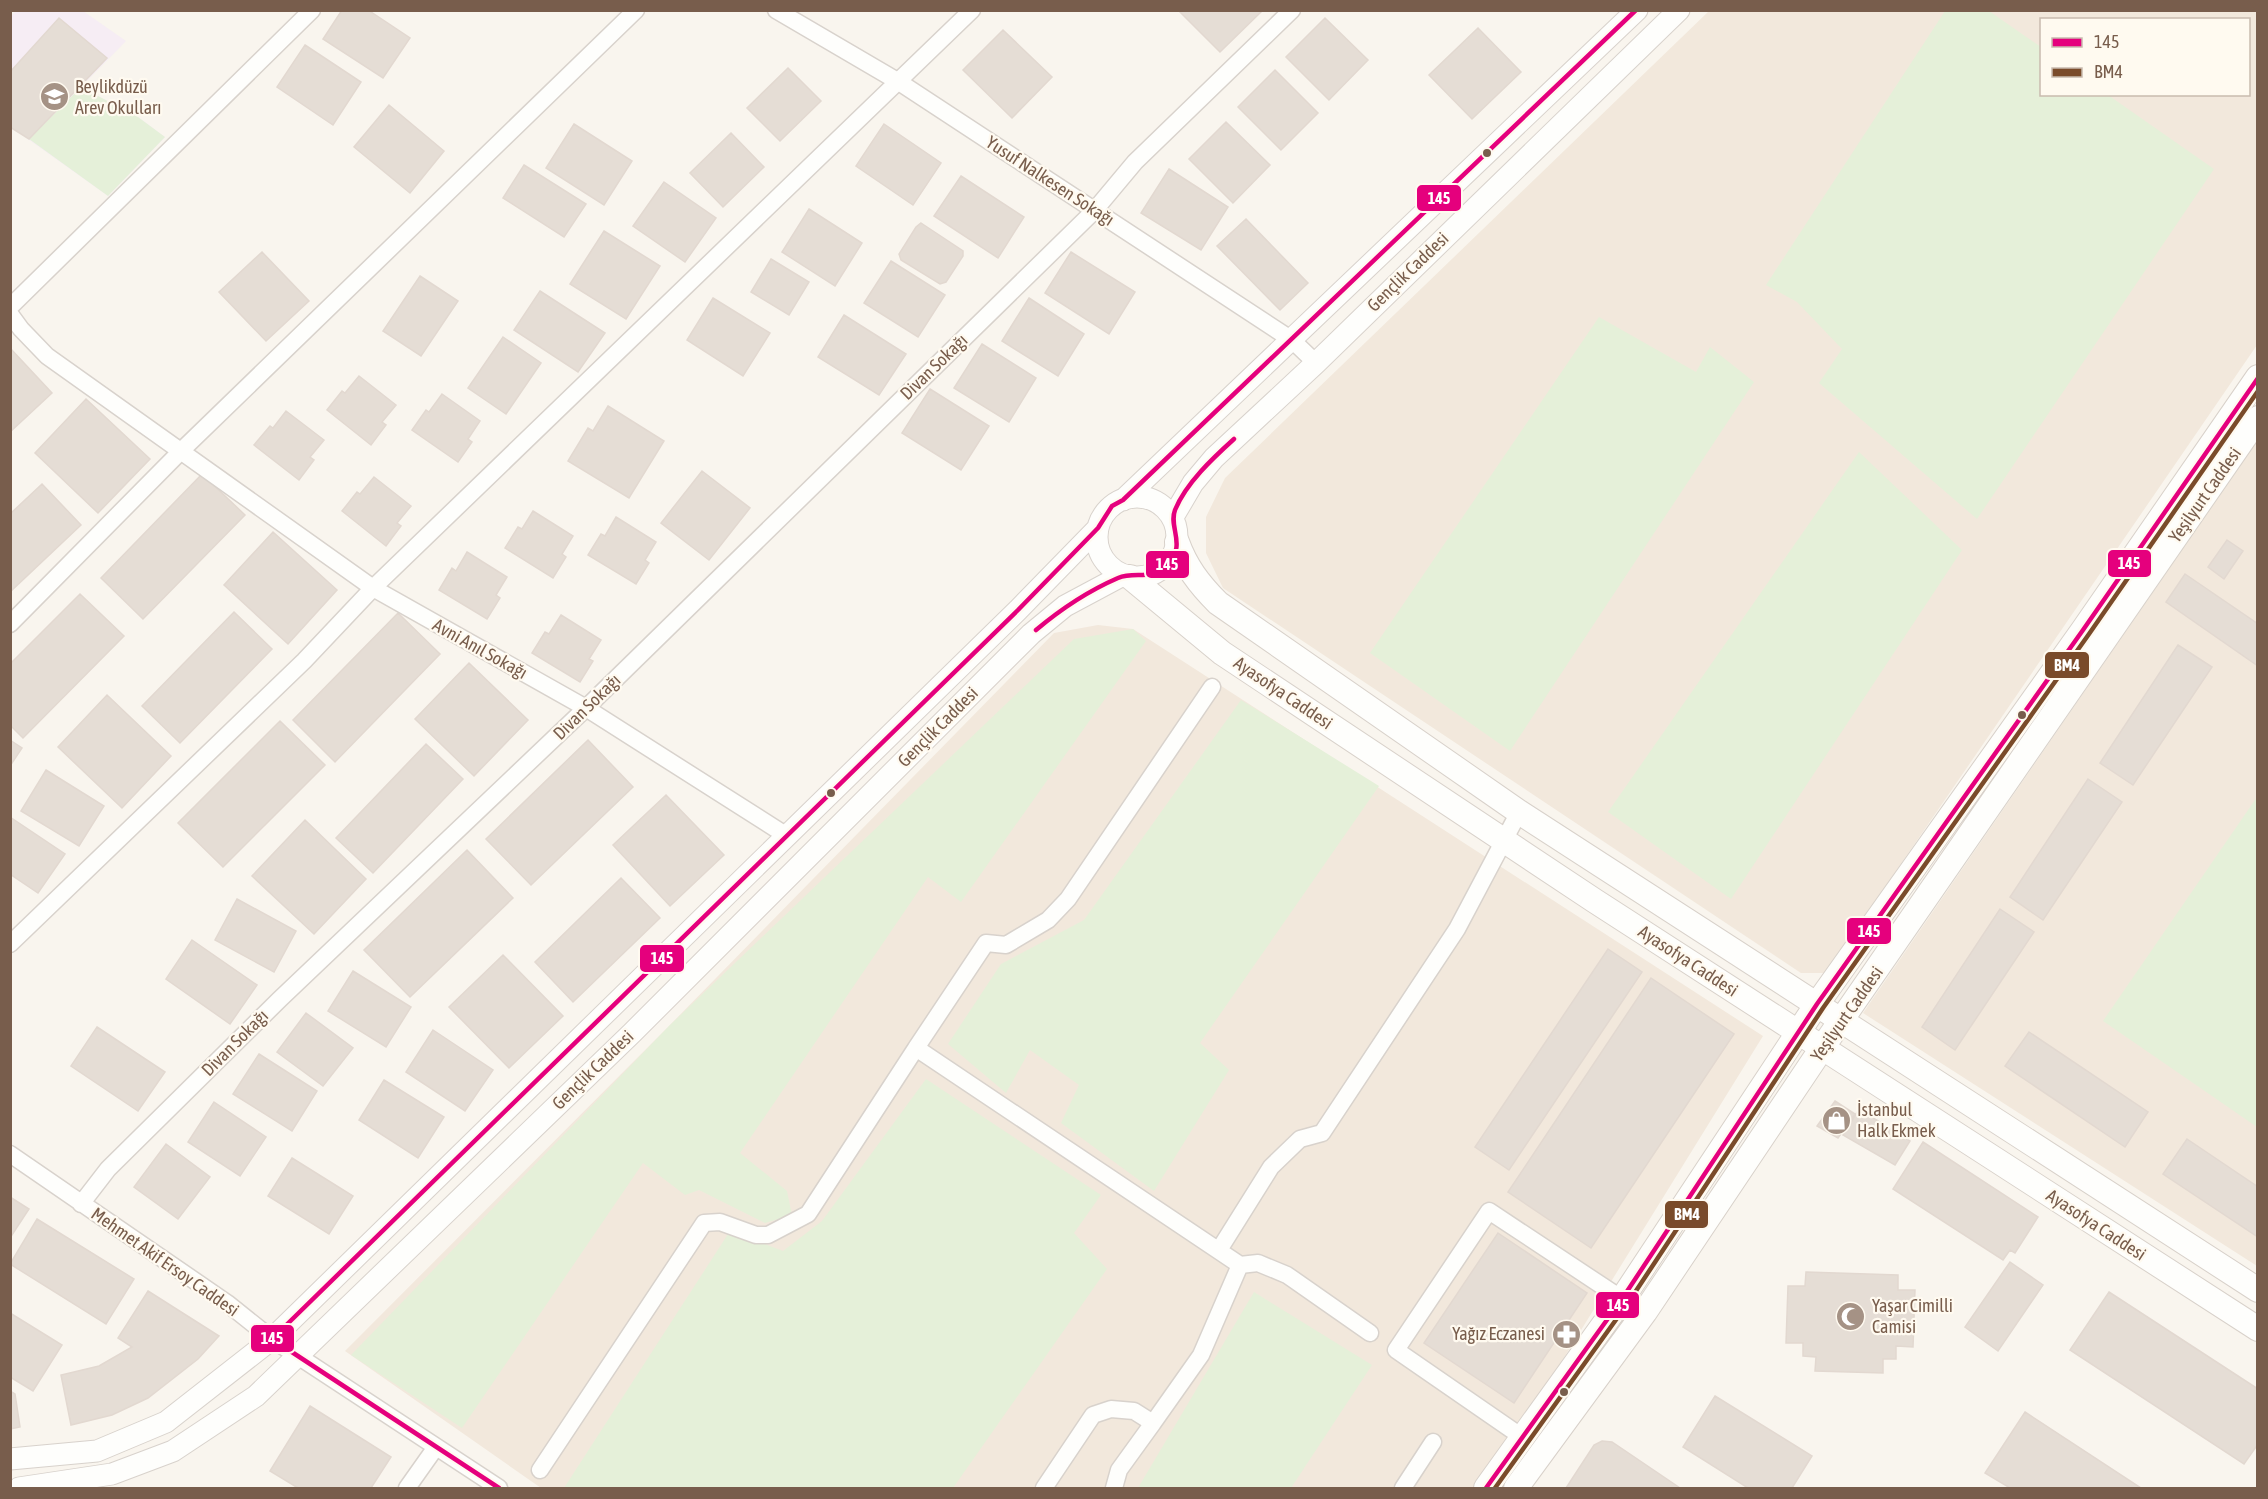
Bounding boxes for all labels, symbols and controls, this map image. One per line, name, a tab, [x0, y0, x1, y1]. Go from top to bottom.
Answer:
legend	[2040, 18, 2250, 96]
text: 145	[2094, 31, 2119, 52]
text: BM4	[2094, 61, 2123, 82]
place label: Beylikdüzü Arev Okulları	[75, 76, 162, 118]
school or university icon: Beylikdüzü Arev Okulları	[38, 81, 70, 113]
street label: Yusuf Nalkesen Sokağı	[982, 131, 1118, 230]
unlabelled marker	[1481, 147, 1493, 159]
line badge: 145	[1416, 184, 1462, 212]
text: 145	[1428, 189, 1451, 207]
street label: Gençlik Caddesi	[1363, 228, 1453, 316]
street label: Divan Sokağı	[896, 329, 972, 404]
street label: Yeşilyurt Caddesi	[2164, 443, 2245, 546]
line badge: 145	[2107, 549, 2152, 578]
line badge: 145	[1145, 550, 1190, 579]
text: 145	[2118, 554, 2141, 572]
text: 145	[1156, 555, 1179, 573]
street label: Avni Anıl Sokağı	[429, 614, 531, 683]
line badge: BM4	[2044, 651, 2090, 679]
street label: Ayasofya Caddesi	[1230, 652, 1337, 733]
text: BM4	[2054, 656, 2080, 674]
street label: Divan Sokağı	[549, 669, 625, 744]
street label: Gençlik Caddesi	[893, 682, 982, 771]
unlabelled marker	[2016, 709, 2028, 721]
unlabelled marker	[825, 787, 837, 799]
line badge: 145	[1846, 917, 1892, 945]
street label: Ayasofya Caddesi	[1635, 921, 1742, 1001]
text: 145	[1858, 922, 1881, 940]
line badge: 145	[639, 944, 685, 973]
text: 145	[651, 949, 674, 967]
street label: Yeşilyurt Caddesi	[1806, 962, 1887, 1065]
street label: Divan Sokağı	[197, 1005, 272, 1080]
street label: Gençlik Caddesi	[548, 1026, 638, 1114]
place label: İstanbul Halk Ekmek	[1857, 1099, 1936, 1141]
shop icon: İstanbul Halk Ekmek	[1820, 1104, 1852, 1136]
street label: Ayasofya Caddesi	[2043, 1185, 2150, 1265]
line badge: BM4	[1664, 1200, 1709, 1229]
street label: Mehmet Akif Ersoy Caddesi	[87, 1203, 243, 1320]
text: BM4	[1674, 1205, 1700, 1223]
line badge: 145	[1595, 1291, 1640, 1319]
place label: Yaşar Cimilli Camisi	[1872, 1295, 1953, 1337]
text: 145	[1607, 1296, 1630, 1314]
mosque icon: Yaşar Cimilli Camisi	[1835, 1300, 1867, 1332]
pharmacy icon: Yağız Eczanesi	[1550, 1318, 1582, 1350]
place label: Yağız Eczanesi	[1452, 1323, 1545, 1344]
line badge: 145	[250, 1324, 295, 1353]
text: 145	[261, 1329, 284, 1347]
unlabelled marker	[1558, 1386, 1570, 1398]

